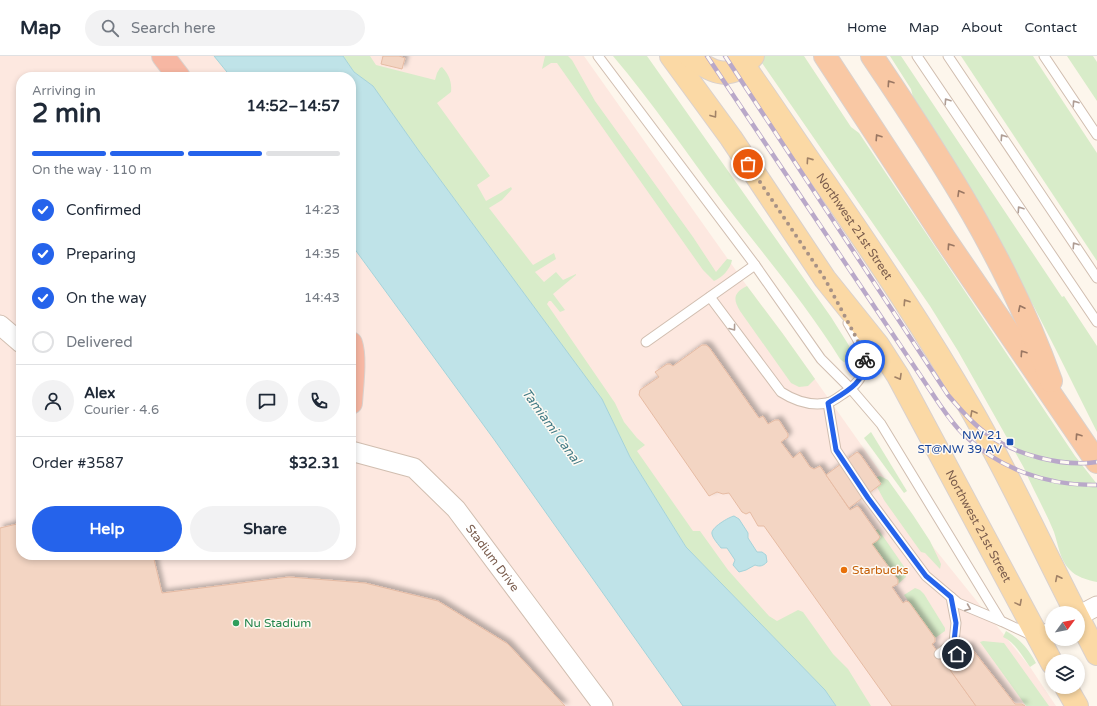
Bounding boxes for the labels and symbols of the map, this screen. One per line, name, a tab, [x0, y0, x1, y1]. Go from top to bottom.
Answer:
one-way arrow	[887, 80, 895, 87]
one-way arrow	[944, 98, 952, 105]
one-way arrow	[1073, 100, 1080, 107]
one-way arrow	[710, 111, 717, 118]
one-way arrow	[876, 135, 883, 142]
one-way arrow	[1001, 135, 1008, 142]
pin	[731, 147, 765, 181]
one-way arrow	[806, 157, 814, 164]
street label: Northwest 21st Street	[813, 171, 896, 283]
one-way arrow	[958, 190, 965, 197]
one-way arrow	[1017, 206, 1025, 213]
one-way arrow	[1072, 242, 1080, 249]
one-way arrow	[947, 243, 955, 250]
one-way arrow	[903, 299, 911, 306]
one-way arrow	[1018, 304, 1026, 312]
one-way arrow	[728, 324, 735, 331]
courier	[845, 340, 885, 380]
one-way arrow	[1021, 351, 1028, 358]
one-way arrow	[894, 373, 901, 380]
water label: Tamiami Canal	[518, 385, 585, 469]
one-way arrow	[971, 410, 978, 417]
place label: NW 21 ST@NW 39 AV	[917, 428, 1003, 456]
one-way arrow	[1075, 433, 1083, 440]
marker: NW 21 ST@NW 39 AV	[1005, 437, 1015, 447]
street label: Northwest 21st Street	[943, 467, 1015, 585]
street label: Stadium Drive	[463, 522, 522, 594]
place label: Starbucks	[852, 563, 909, 577]
marker: Starbucks	[839, 565, 849, 575]
one-way arrow	[1055, 575, 1063, 583]
one-way arrow	[1015, 599, 1022, 606]
one-way arrow	[965, 603, 972, 611]
north arrow	[1045, 606, 1085, 646]
place label: Nu Stadium	[244, 616, 311, 630]
marker: Nu Stadium	[231, 618, 241, 628]
pin	[940, 637, 974, 671]

